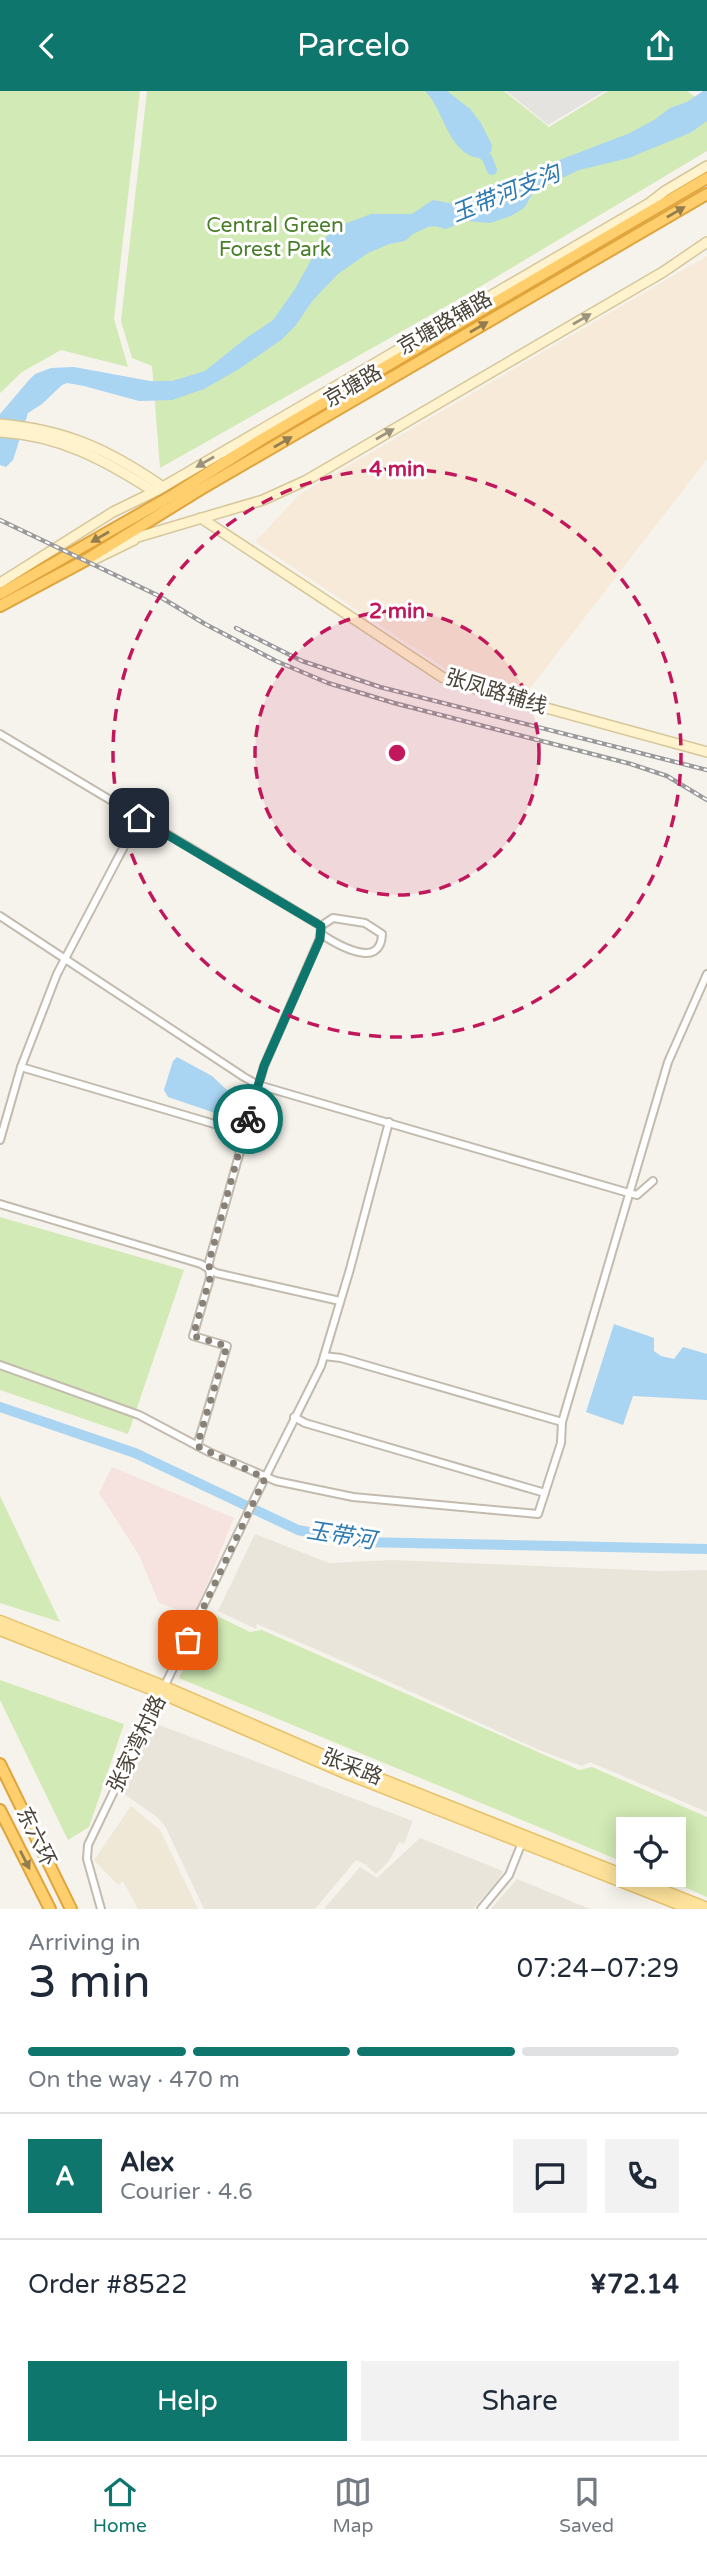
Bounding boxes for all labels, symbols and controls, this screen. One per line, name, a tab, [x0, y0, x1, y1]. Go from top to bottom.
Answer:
icon: back	[28, 27, 66, 65]
text: Parcelo	[297, 27, 410, 65]
icon: share	[641, 27, 679, 65]
water label: 玉带河支沟	[447, 158, 567, 229]
one-way arrow	[666, 206, 685, 219]
park label: Central Green Forest Park	[206, 213, 344, 262]
street label: 京塘路辅路	[393, 286, 497, 360]
one-way arrow	[572, 313, 591, 326]
one-way arrow	[470, 321, 489, 333]
street label: 京塘路	[319, 359, 387, 413]
one-way arrow	[376, 428, 395, 441]
one-way arrow	[273, 436, 292, 448]
one-way arrow	[196, 456, 215, 468]
text: 4 min	[369, 457, 425, 482]
one-way arrow	[90, 531, 110, 543]
text: 2 min	[369, 599, 425, 624]
street label: 张凤路辅线	[442, 665, 550, 719]
centre of rings	[385, 741, 409, 765]
pin	[109, 788, 169, 848]
icon: home	[120, 799, 158, 837]
courier	[213, 1084, 283, 1154]
icon: bike	[229, 1100, 267, 1138]
water label: 玉带河	[305, 1517, 381, 1556]
pin	[158, 1610, 218, 1670]
icon: bag	[169, 1621, 207, 1659]
street label: 张家湾村路	[103, 1691, 171, 1797]
street label: 张采路	[318, 1744, 386, 1790]
street label: 东六环	[11, 1803, 61, 1871]
map controls	[616, 1817, 686, 1887]
button: locate	[616, 1817, 686, 1887]
one-way arrow	[18, 1850, 30, 1870]
text: Arriving in	[28, 1929, 141, 1957]
text: 07:24–07:29	[517, 1953, 679, 1984]
text: 3 min	[28, 1955, 151, 2010]
text: On the way · 470 m	[28, 2066, 240, 2094]
button: chat	[513, 2139, 587, 2213]
button: phone	[605, 2139, 679, 2213]
text: Alex	[120, 2147, 174, 2178]
text: A	[55, 2161, 75, 2192]
text: Courier · 4.6	[120, 2178, 253, 2206]
text: Order #8522	[28, 2269, 188, 2300]
text: ¥72.14	[590, 2269, 679, 2300]
button: Help	[28, 2361, 347, 2441]
button: Share	[361, 2361, 679, 2441]
tab: Home	[93, 2473, 147, 2537]
tab: Map	[332, 2473, 373, 2537]
tab: Saved	[559, 2473, 614, 2537]

